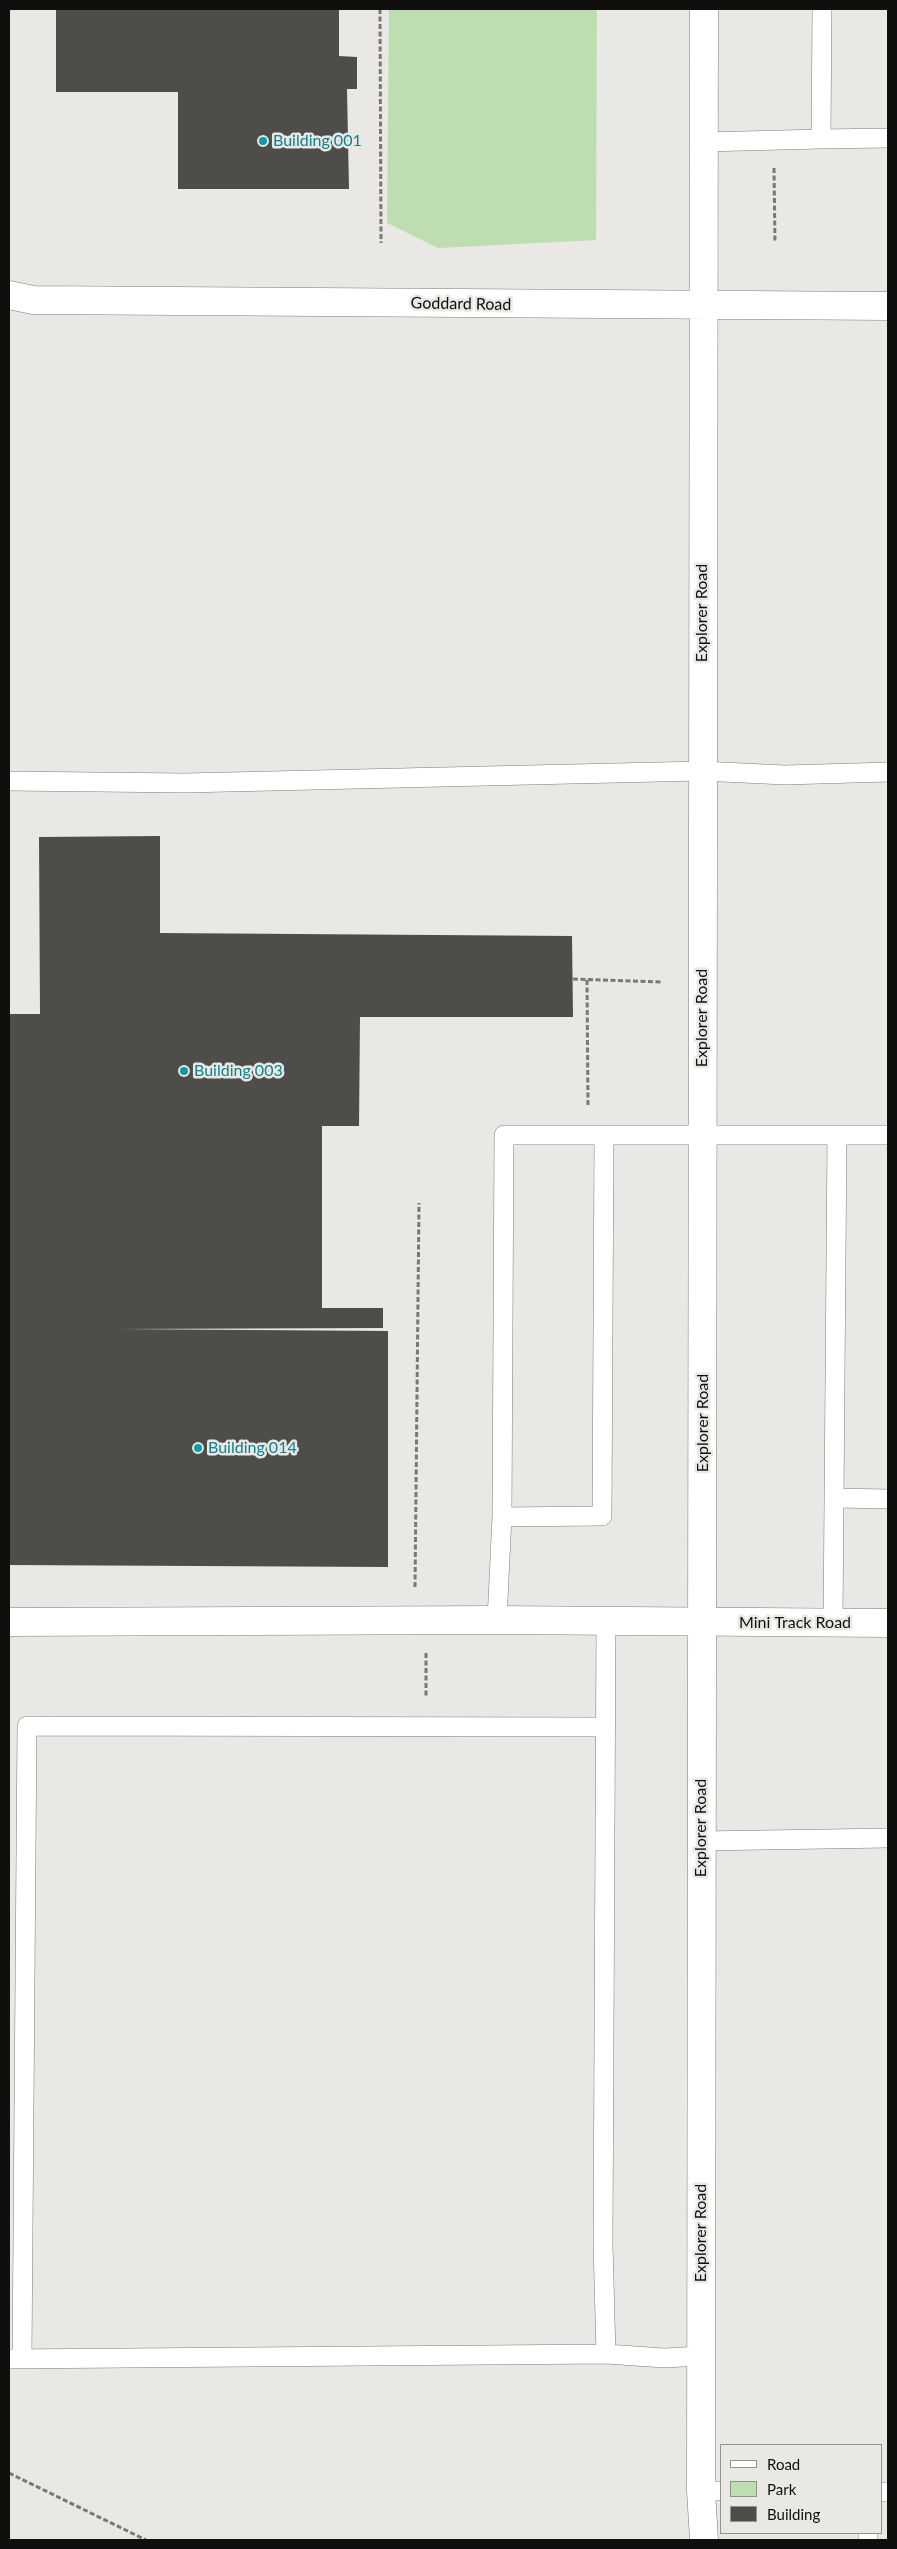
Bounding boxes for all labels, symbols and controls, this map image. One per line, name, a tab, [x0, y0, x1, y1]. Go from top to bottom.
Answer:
place label: Building 001	[273, 131, 362, 151]
marker: Building 001	[257, 135, 269, 147]
street label: Goddard Road	[411, 294, 511, 314]
street label: Explorer Road	[692, 564, 712, 662]
street label: Explorer Road	[692, 969, 712, 1067]
place label: Building 003	[194, 1061, 283, 1081]
marker: Building 003	[178, 1065, 190, 1077]
street label: Explorer Road	[693, 1374, 713, 1472]
place label: Building 014	[208, 1438, 297, 1458]
marker: Building 014	[192, 1442, 204, 1454]
street label: Mini Track Road	[739, 1613, 851, 1633]
street label: Explorer Road	[691, 1779, 711, 1877]
street label: Explorer Road	[691, 2184, 711, 2282]
legend	[720, 2444, 882, 2534]
text: Road	[767, 2455, 800, 2473]
text: Park	[767, 2480, 796, 2498]
text: Building	[767, 2505, 820, 2523]

